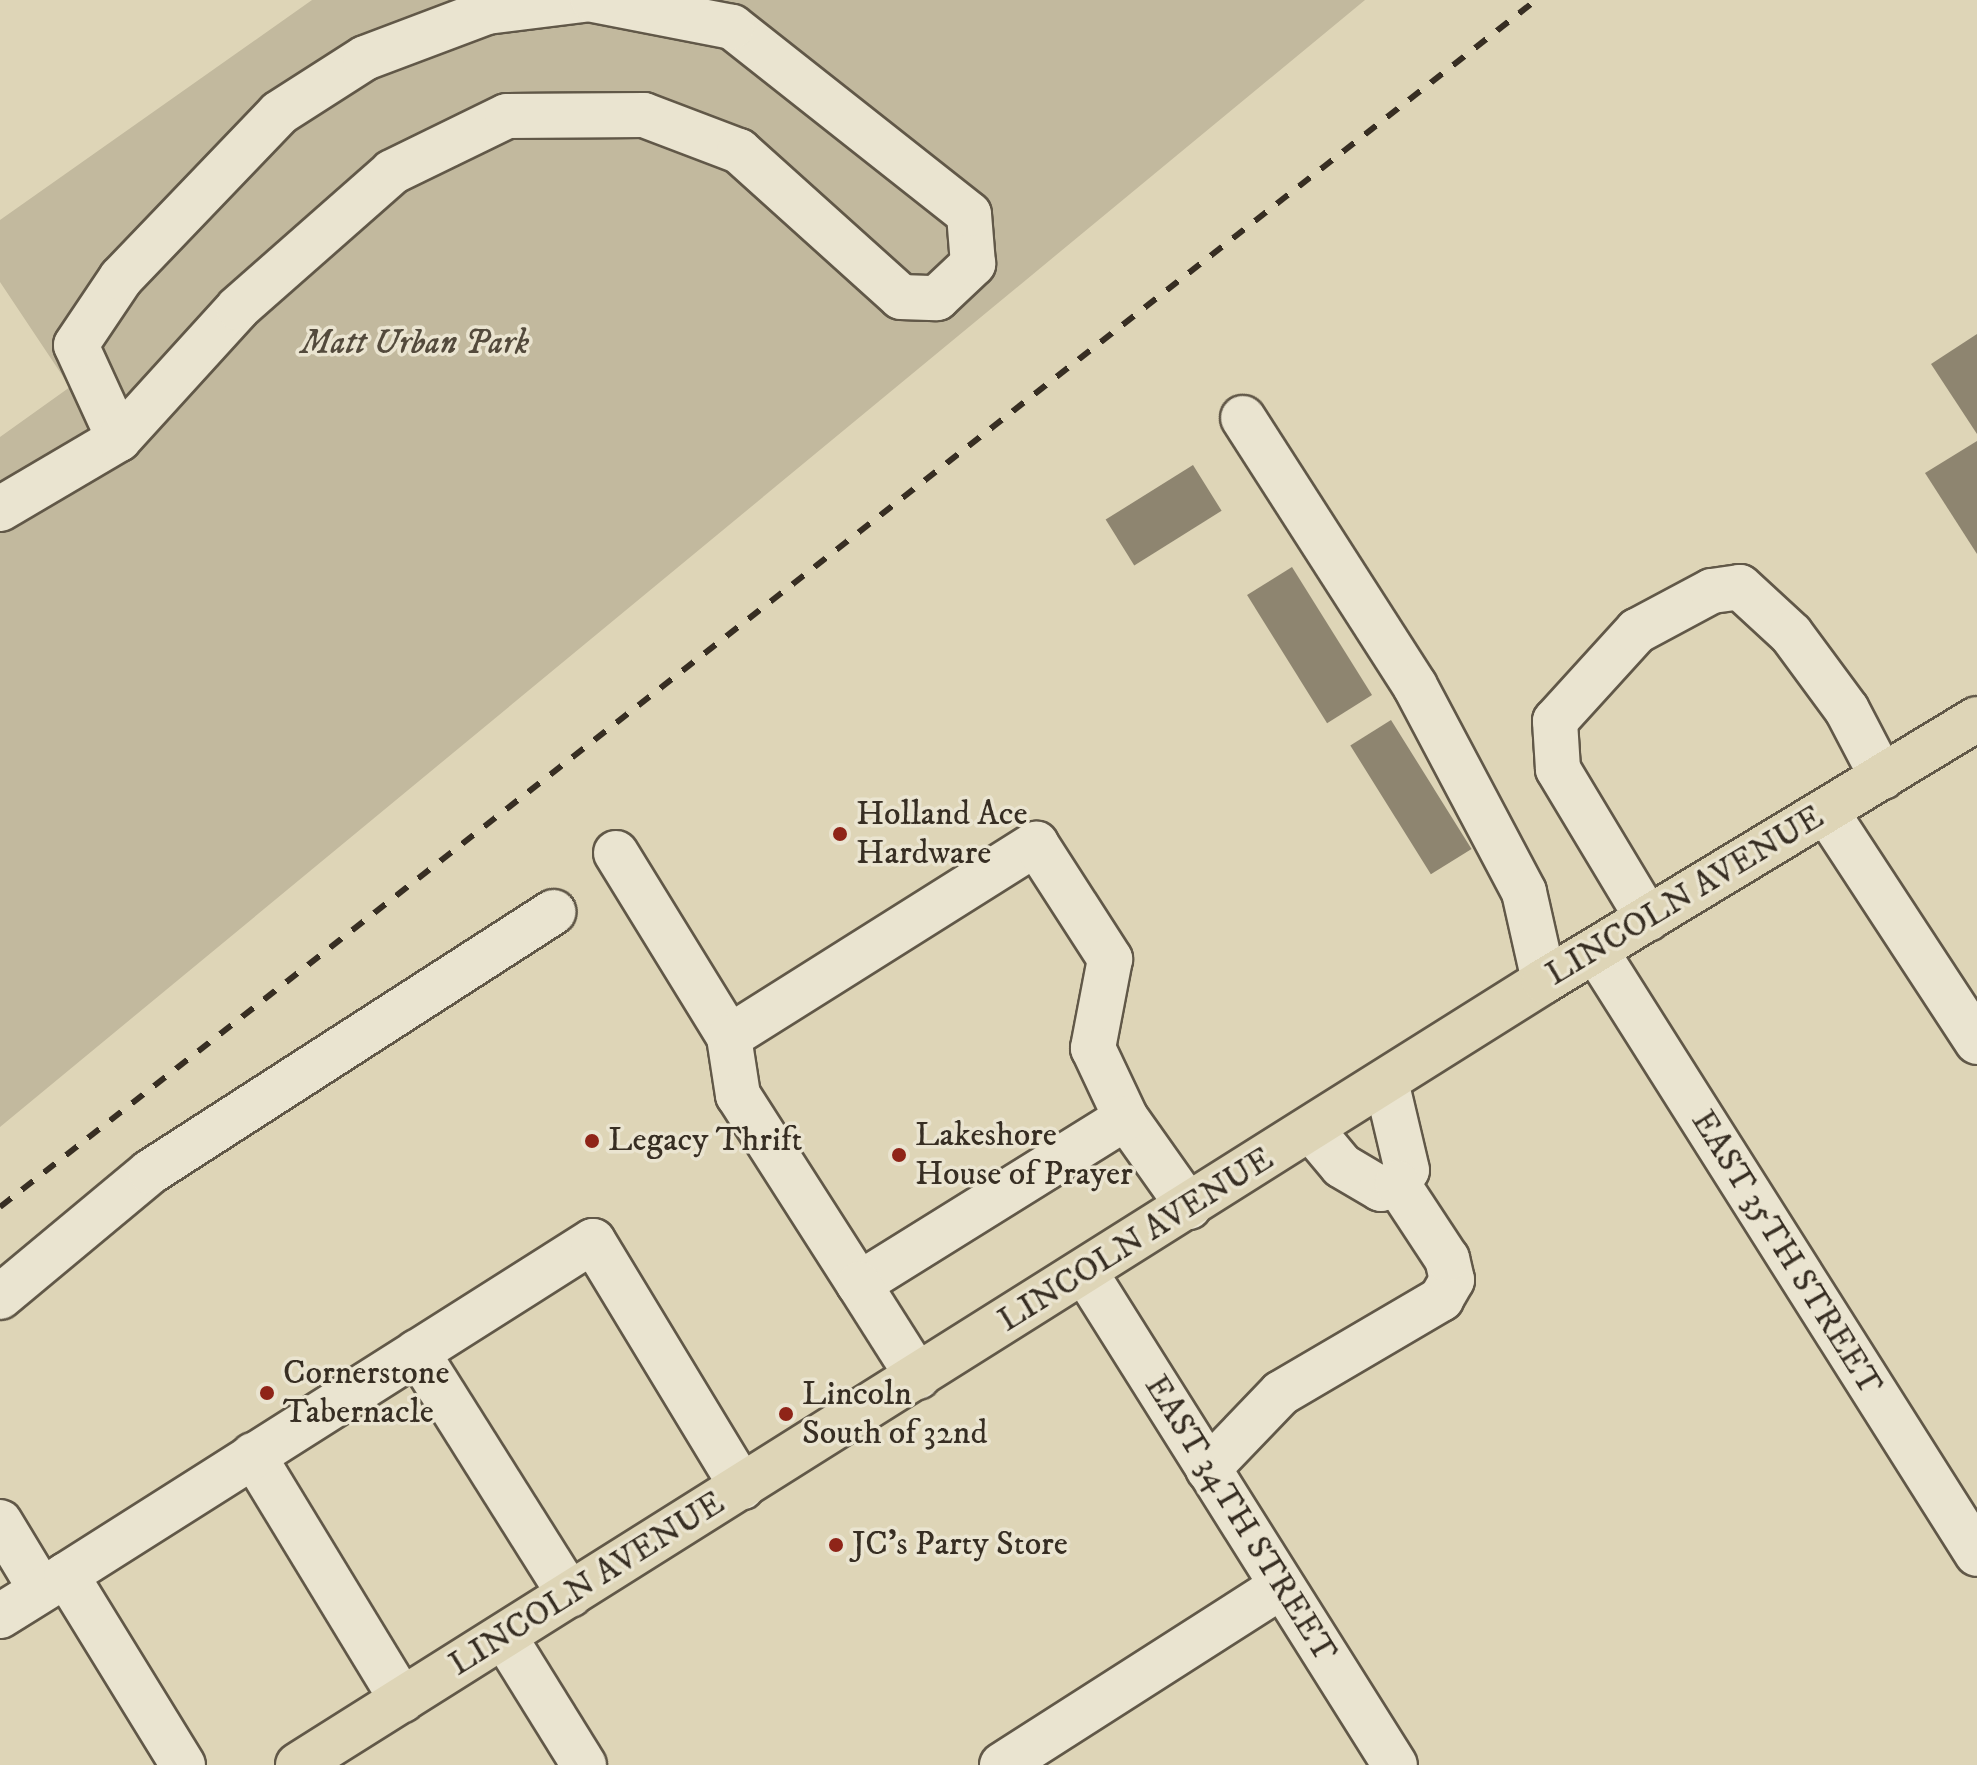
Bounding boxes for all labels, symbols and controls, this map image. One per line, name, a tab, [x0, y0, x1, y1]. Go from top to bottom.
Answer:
park label: Matt Urban Park	[301, 324, 529, 364]
place label: Holland Ace Hardware	[856, 794, 1028, 874]
street label: LINCOLN AVENUE	[1539, 797, 1831, 995]
marker: Holland Ace Hardware	[831, 825, 849, 843]
street label: EAST 35TH STREET	[1682, 1103, 1890, 1403]
place label: Lakeshore House of Prayer	[915, 1115, 1133, 1194]
place label: Legacy Thrift	[608, 1121, 802, 1161]
marker: Legacy Thrift	[583, 1132, 601, 1150]
street label: LINCOLN AVENUE	[991, 1139, 1281, 1341]
marker: Lakeshore House of Prayer	[890, 1146, 908, 1164]
place label: Cornerstone Tabernacle	[283, 1353, 450, 1432]
street label: EAST 34TH STREET	[1135, 1368, 1345, 1670]
place label: Lincoln South of 32nd	[802, 1374, 987, 1454]
marker: Cornerstone Tabernacle	[258, 1384, 276, 1402]
marker: Lincoln South of 32nd	[777, 1405, 795, 1423]
street label: LINCOLN AVENUE	[442, 1483, 732, 1685]
place label: JC's Party Store	[852, 1525, 1068, 1565]
marker: JC's Party Store	[827, 1536, 845, 1554]

